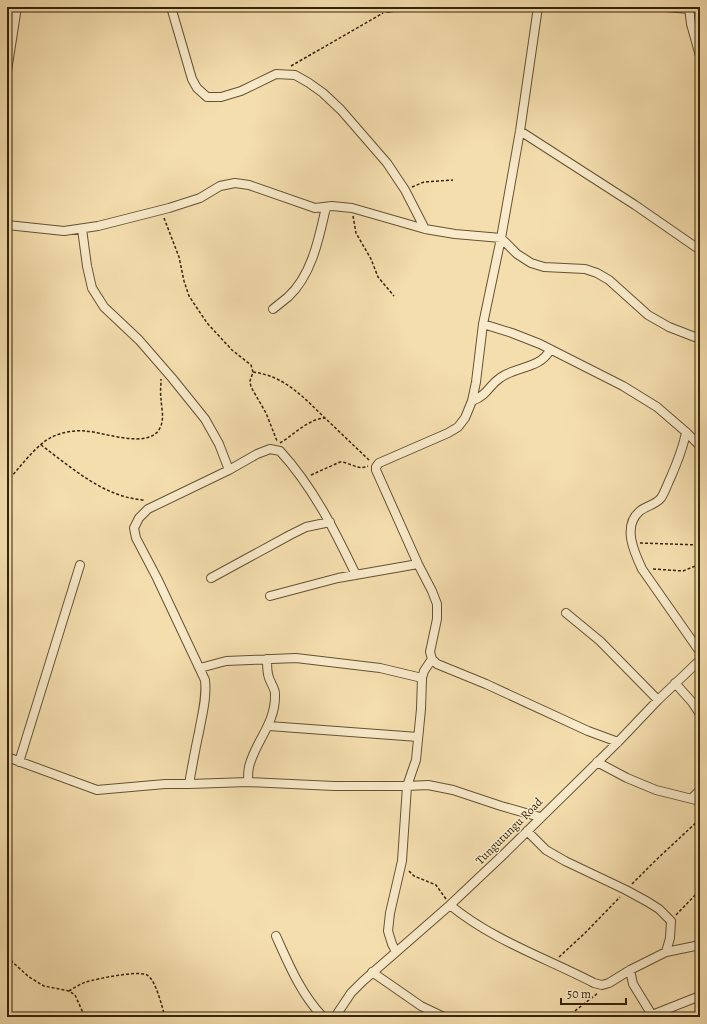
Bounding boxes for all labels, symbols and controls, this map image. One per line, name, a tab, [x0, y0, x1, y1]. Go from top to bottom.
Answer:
street label: Tungutungu Road	[472, 794, 546, 868]
scale bar	[561, 980, 626, 1006]
text: 50 m	[567, 986, 591, 1002]

